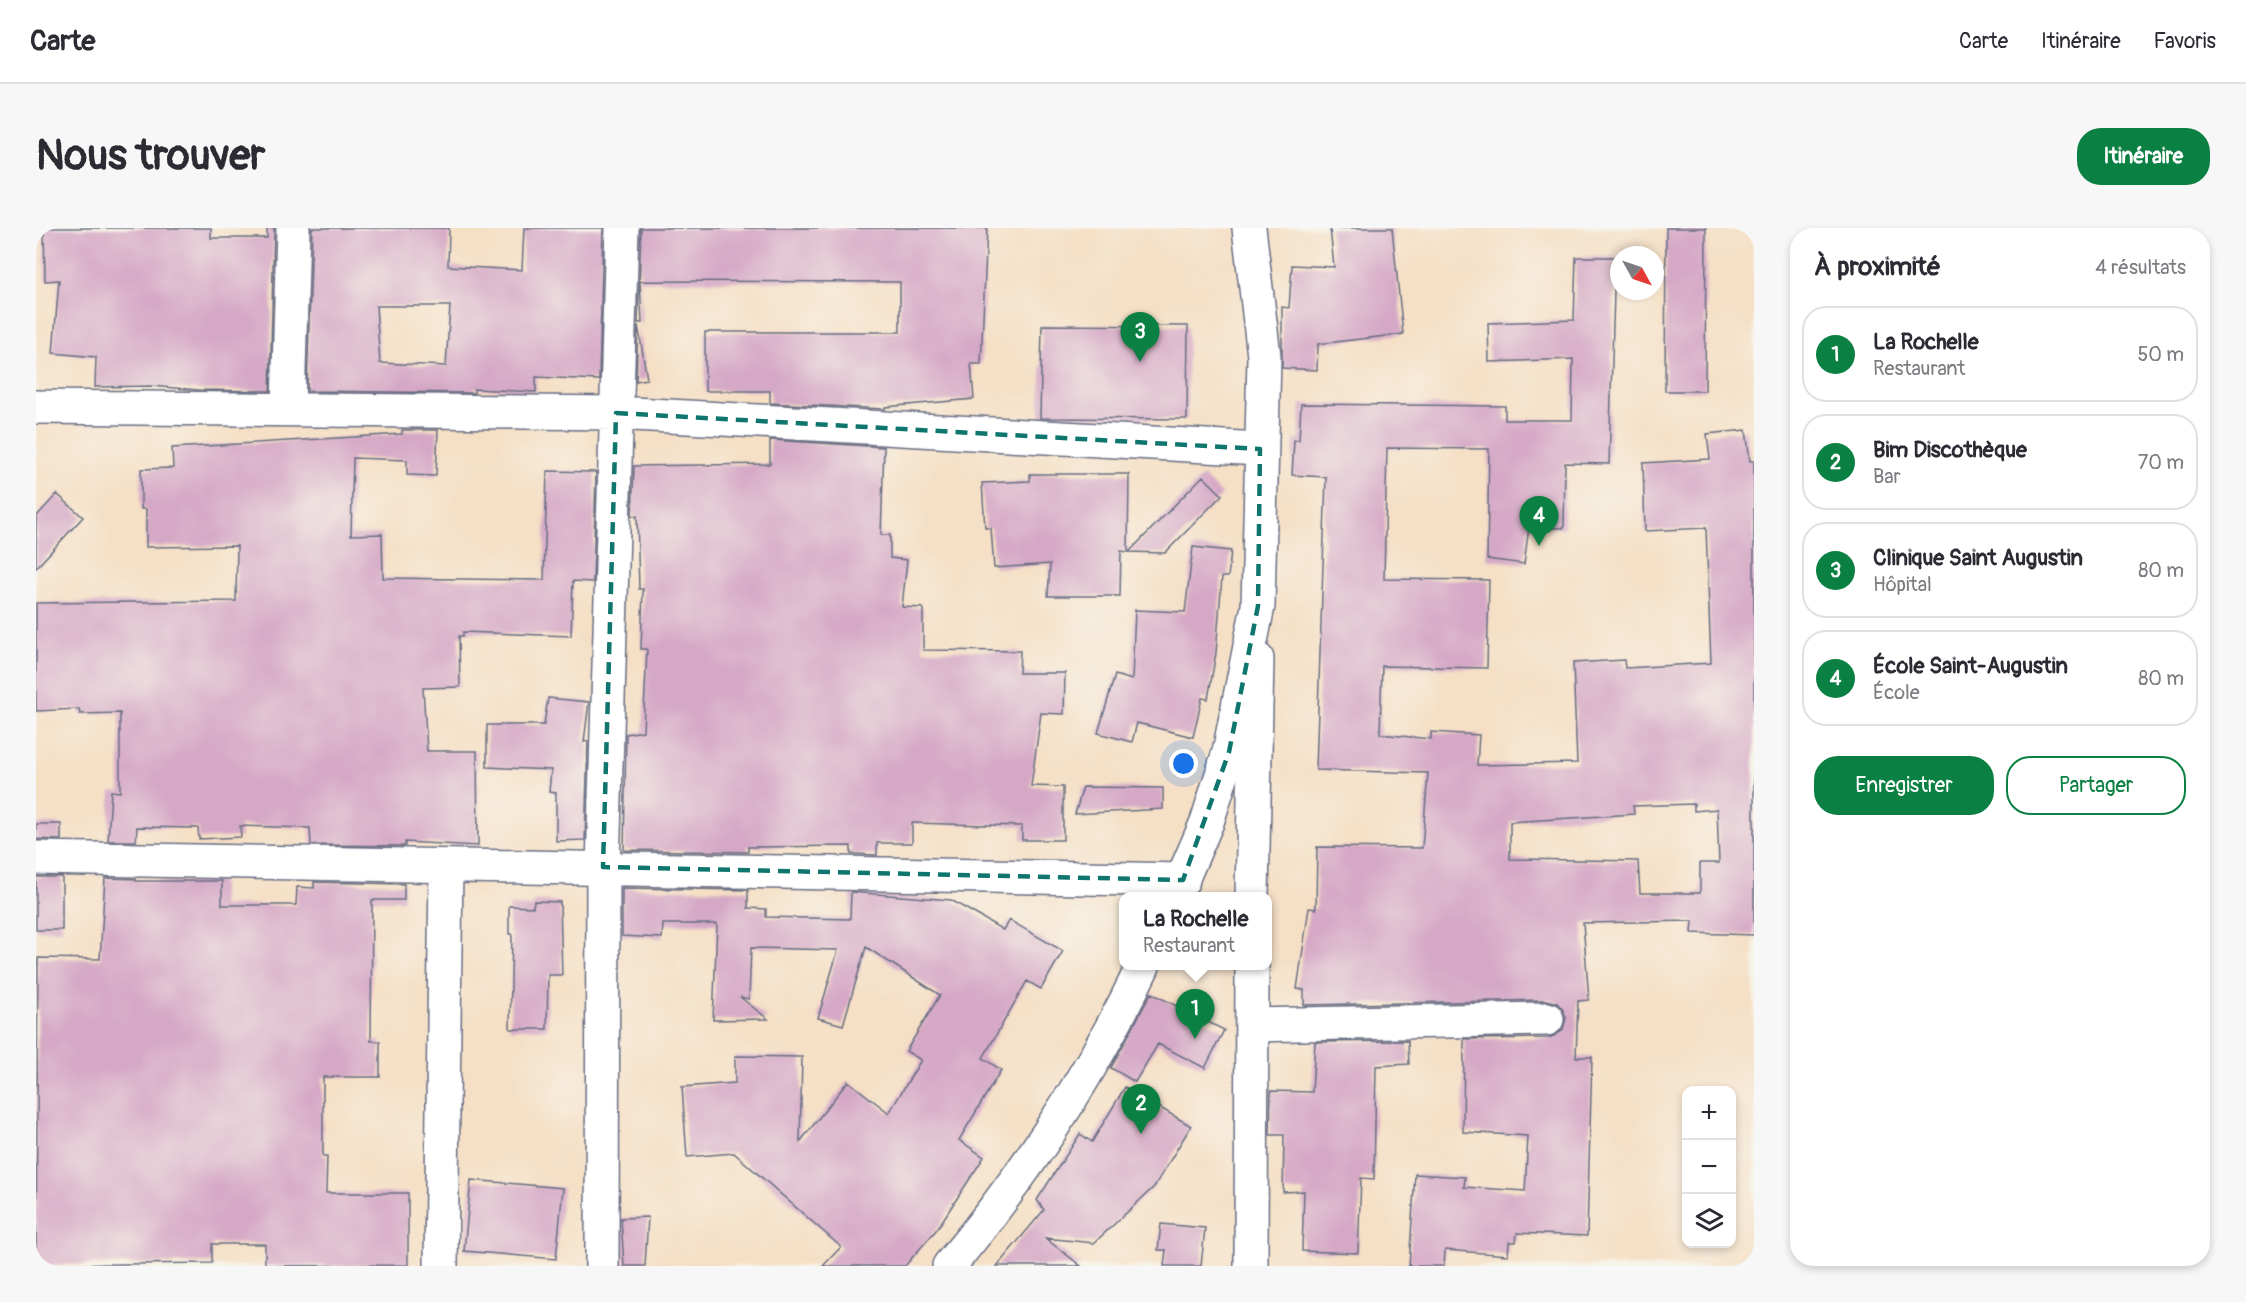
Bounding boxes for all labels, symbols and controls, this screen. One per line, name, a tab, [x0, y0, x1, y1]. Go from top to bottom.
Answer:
text: Carte	[30, 24, 95, 59]
text: Carte	[1959, 28, 2008, 55]
text: Itinéraire	[2041, 28, 2121, 55]
text: Favoris	[2154, 28, 2216, 55]
button: Itinéraire	[2077, 128, 2210, 185]
text: Nous trouver	[36, 130, 265, 182]
north arrow	[1610, 246, 1664, 300]
text: À proximité	[1814, 251, 1941, 283]
text: 4 résultats	[2095, 255, 2186, 280]
pin: 3	[1120, 312, 1160, 362]
text: La Rochelle	[1873, 328, 1979, 356]
text: 1	[1832, 342, 1839, 367]
text: 50 m	[2137, 342, 2184, 367]
text: Restaurant	[1873, 356, 1965, 381]
text: Bim Discothèque	[1873, 436, 2027, 464]
text: 2	[1830, 450, 1841, 475]
text: 70 m	[2138, 450, 2184, 475]
text: Bar	[1873, 464, 1901, 489]
pin: 4	[1520, 496, 1558, 546]
text: Clinique Saint Augustin	[1873, 544, 2083, 572]
text: 3	[1830, 558, 1841, 583]
text: 80 m	[2138, 558, 2184, 583]
text: Hôpital	[1873, 572, 1932, 597]
text: École Saint-Augustin	[1873, 652, 2068, 680]
text: 4	[1830, 666, 1841, 691]
text: 80 m	[2138, 666, 2184, 691]
text: École	[1873, 680, 1920, 705]
your location	[1169, 749, 1198, 778]
button: Enregistrer	[1814, 756, 1994, 815]
button: Partager	[2006, 756, 2186, 815]
popup	[1119, 892, 1272, 970]
text: La Rochelle	[1143, 905, 1248, 933]
text: Restaurant	[1143, 933, 1235, 958]
pin: 1	[1176, 990, 1214, 1039]
pin: 2	[1122, 1084, 1160, 1134]
map controls	[1682, 1086, 1736, 1248]
button: +	[1682, 1086, 1736, 1140]
button: −	[1682, 1140, 1736, 1194]
button: layers	[1682, 1194, 1736, 1248]

